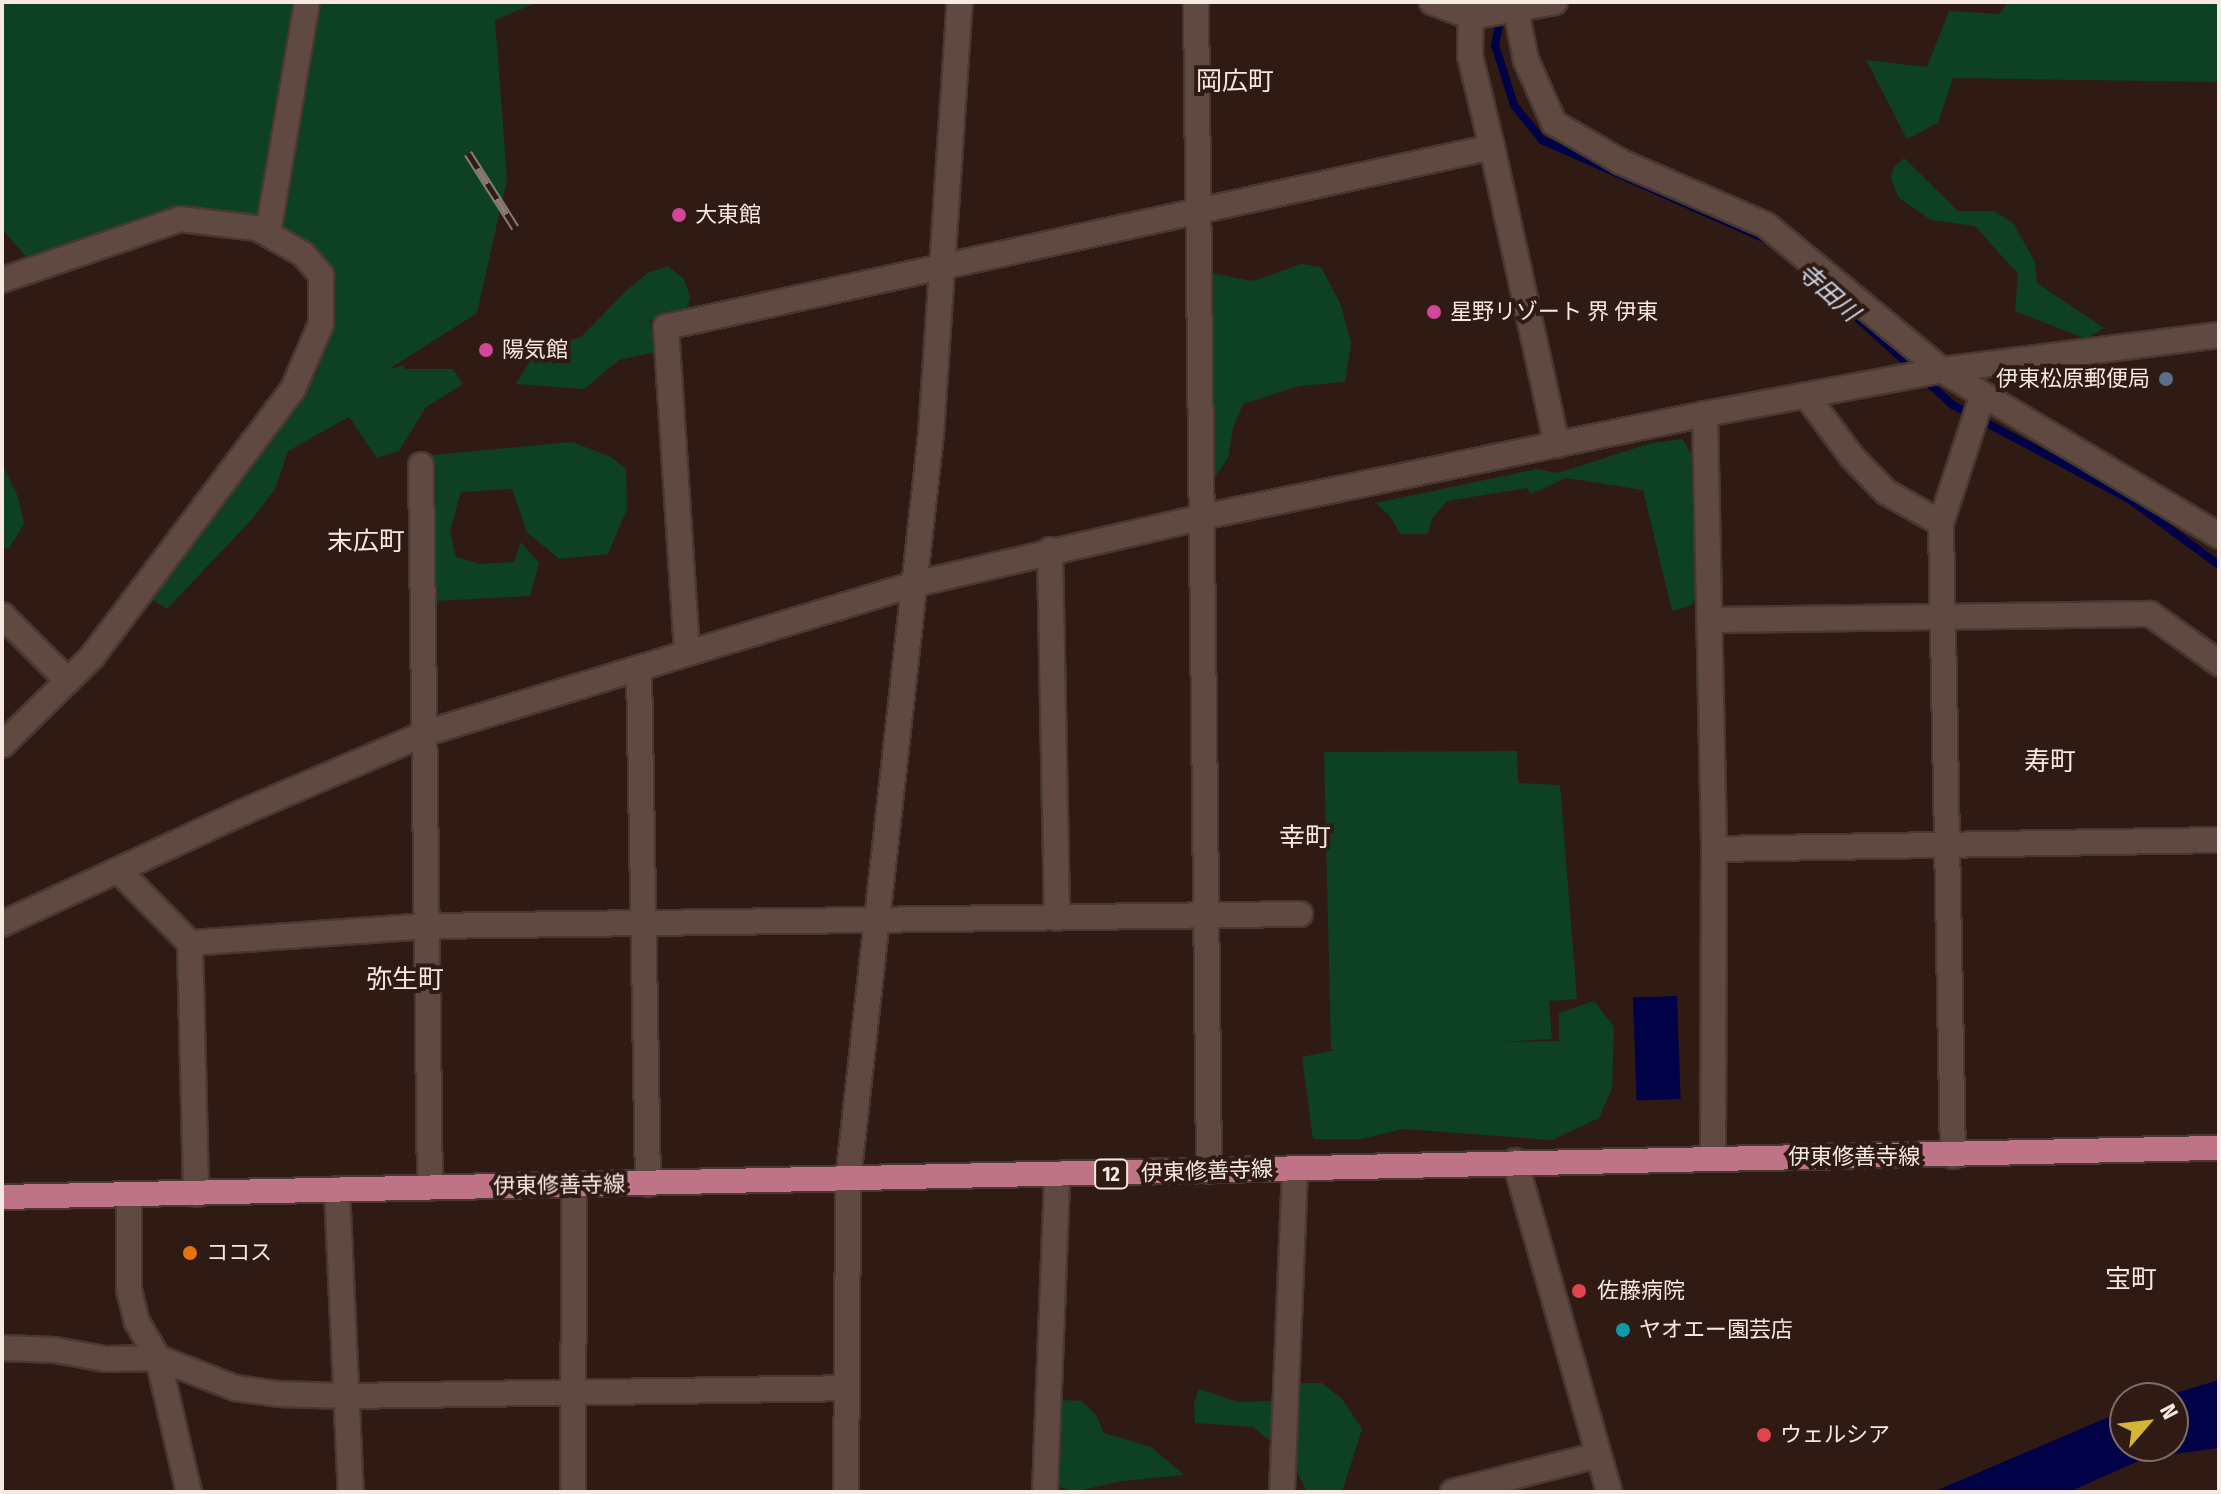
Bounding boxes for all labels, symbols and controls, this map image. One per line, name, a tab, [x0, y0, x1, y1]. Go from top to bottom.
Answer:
district label: 岡広町	[1196, 66, 1274, 98]
place label: 大東館	[695, 202, 761, 228]
marker: 大東館	[670, 206, 688, 224]
water label: 寺田川	[1792, 258, 1864, 328]
place label: 星野リゾート 界 伊東	[1450, 299, 1658, 325]
marker: 星野リゾート 界 伊東	[1425, 303, 1443, 321]
place label: 陽気館	[502, 337, 568, 363]
marker: 陽気館	[477, 341, 495, 359]
place label: 伊東松原郵便局	[1996, 366, 2150, 392]
marker: 伊東松原郵便局	[2157, 370, 2175, 388]
district label: 末広町	[327, 526, 405, 558]
district label: 寿町	[2024, 746, 2076, 778]
district label: 幸町	[1279, 822, 1331, 854]
district label: 弥生町	[366, 964, 444, 996]
street label: 伊東修善寺線	[1788, 1144, 1920, 1170]
street label: 伊東修善寺線	[1141, 1156, 1273, 1186]
road number: 12	[1093, 1158, 1129, 1190]
street label: 伊東修善寺線	[493, 1171, 625, 1199]
place label: ココス	[206, 1240, 272, 1266]
marker: ココス	[181, 1244, 199, 1262]
district label: 宝町	[2105, 1264, 2157, 1296]
place label: 佐藤病院	[1597, 1278, 1685, 1304]
marker: 佐藤病院	[1568, 1280, 1590, 1302]
place label: ヤオエー園芸店	[1639, 1317, 1793, 1343]
marker: ヤオエー園芸店	[1614, 1321, 1632, 1339]
north arrow	[2109, 1382, 2189, 1462]
text: N	[2154, 1399, 2184, 1424]
place label: ウェルシア	[1780, 1422, 1890, 1448]
marker: ウェルシア	[1755, 1426, 1773, 1444]

